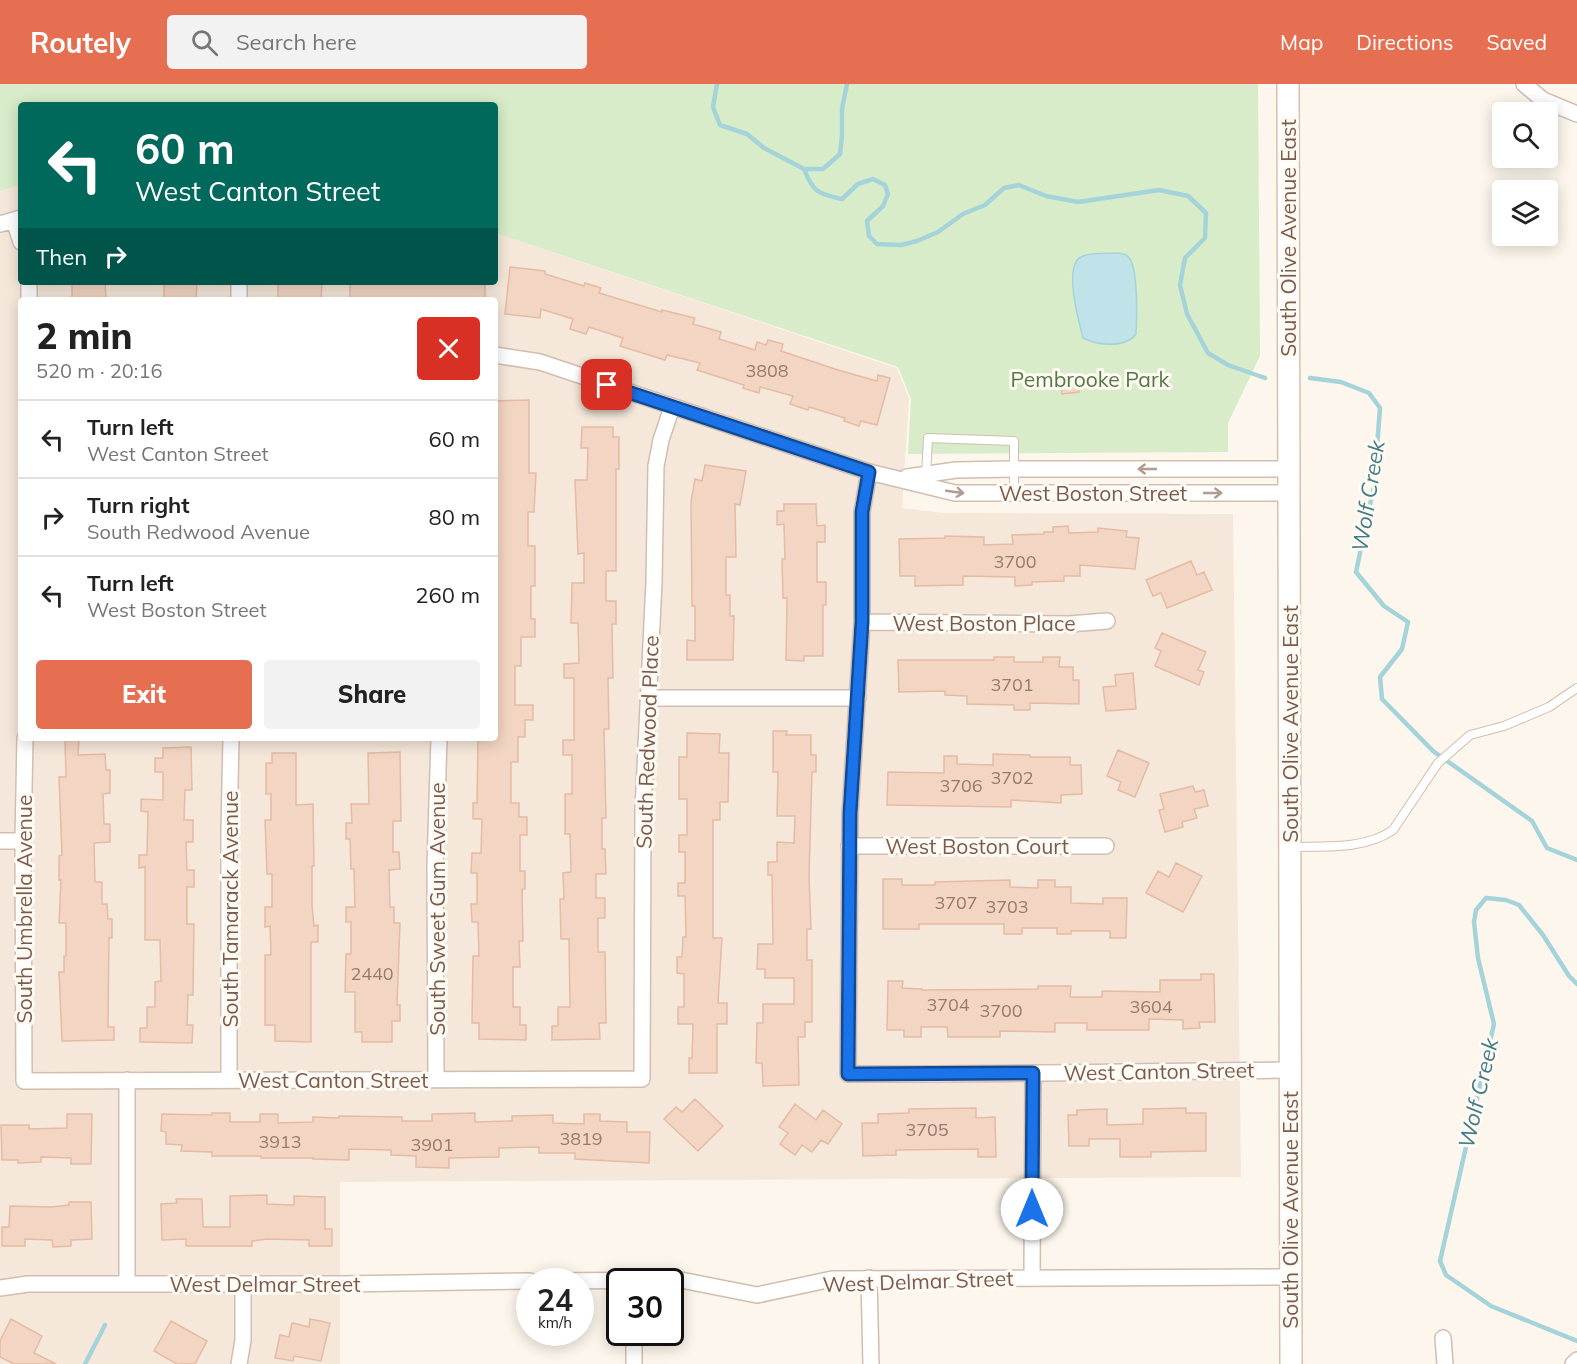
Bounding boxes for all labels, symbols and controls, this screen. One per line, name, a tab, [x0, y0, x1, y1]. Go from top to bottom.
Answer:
search box	[167, 15, 587, 69]
text: Routely	[30, 25, 131, 60]
icon: search	[188, 26, 221, 59]
text: Search here	[236, 28, 357, 56]
text: Map	[1280, 29, 1323, 55]
text: Directions	[1356, 29, 1453, 55]
text: Saved	[1486, 29, 1547, 55]
map controls	[1492, 102, 1558, 246]
button: search	[1492, 102, 1558, 168]
street label: South Olive Avenue East	[1275, 119, 1301, 357]
text: 60 m	[135, 122, 235, 175]
icon: left	[36, 126, 114, 204]
text: West Canton Street	[135, 174, 380, 208]
button: layers	[1492, 180, 1558, 246]
icon: right	[99, 240, 132, 273]
text: Then	[36, 243, 87, 271]
text: 2 min	[36, 313, 132, 358]
button: close	[417, 317, 480, 380]
text: 520 m · 20:16	[36, 358, 162, 383]
pin	[581, 359, 632, 410]
house number: 3808	[745, 359, 789, 382]
park label: Pembrooke Park	[1011, 366, 1170, 392]
icon: arrive	[590, 368, 623, 401]
text: Turn left	[87, 413, 174, 441]
icon: left	[36, 423, 69, 456]
text: 60 m	[429, 425, 480, 453]
water label: Wolf Creek	[1345, 438, 1391, 554]
text: West Canton Street	[87, 441, 269, 466]
one-way arrow	[1137, 463, 1157, 475]
street label: West Boston Street	[999, 480, 1187, 506]
one-way arrow	[945, 486, 964, 497]
one-way arrow	[1202, 487, 1222, 499]
text: Turn right	[87, 491, 190, 519]
icon: right	[36, 501, 69, 534]
text: 80 m	[429, 503, 480, 531]
text: South Redwood Avenue	[87, 519, 310, 544]
house number: 3700	[993, 550, 1037, 573]
text: Turn left	[87, 569, 174, 597]
icon: left	[36, 579, 69, 612]
text: 260 m	[415, 581, 480, 609]
text: West Boston Street	[87, 597, 266, 622]
street label: South Olive Avenue East	[1277, 605, 1303, 843]
street label: West Boston Place	[892, 610, 1076, 636]
street label: South Redwood Place	[630, 635, 664, 849]
button: Exit	[36, 660, 252, 729]
button: Share	[264, 660, 480, 729]
house number: 3701	[990, 673, 1034, 696]
house number: 3702	[990, 766, 1034, 789]
house number: 3706	[939, 774, 983, 797]
street label: South Sweet Gum Avenue	[424, 782, 450, 1036]
street label: South Tamarack Avenue	[217, 790, 243, 1028]
street label: South Umbrella Avenue	[11, 795, 37, 1023]
street label: West Boston Court	[885, 833, 1069, 859]
house number: 3707	[934, 891, 978, 914]
house number: 3703	[985, 895, 1029, 918]
house number: 2440	[350, 962, 394, 985]
house number: 3704	[926, 993, 970, 1016]
house number: 3604	[1129, 995, 1173, 1018]
house number: 3700	[979, 999, 1023, 1022]
water label: Wolf Creek	[1452, 1034, 1504, 1151]
street label: West Canton Street	[1063, 1056, 1255, 1086]
street label: West Canton Street	[238, 1067, 428, 1093]
street label: South Olive Avenue East	[1277, 1091, 1303, 1329]
house number: 3705	[905, 1118, 949, 1141]
house number: 3819	[559, 1127, 603, 1150]
house number: 3913	[258, 1130, 302, 1153]
house number: 3901	[410, 1133, 454, 1156]
position arrow	[1000, 1177, 1064, 1241]
street label: West Delmar Street	[822, 1265, 1014, 1297]
speed limit sign: 30	[606, 1268, 684, 1346]
street label: West Delmar Street	[169, 1271, 361, 1297]
text: 24	[537, 1281, 573, 1319]
text: km/h	[538, 1313, 572, 1332]

